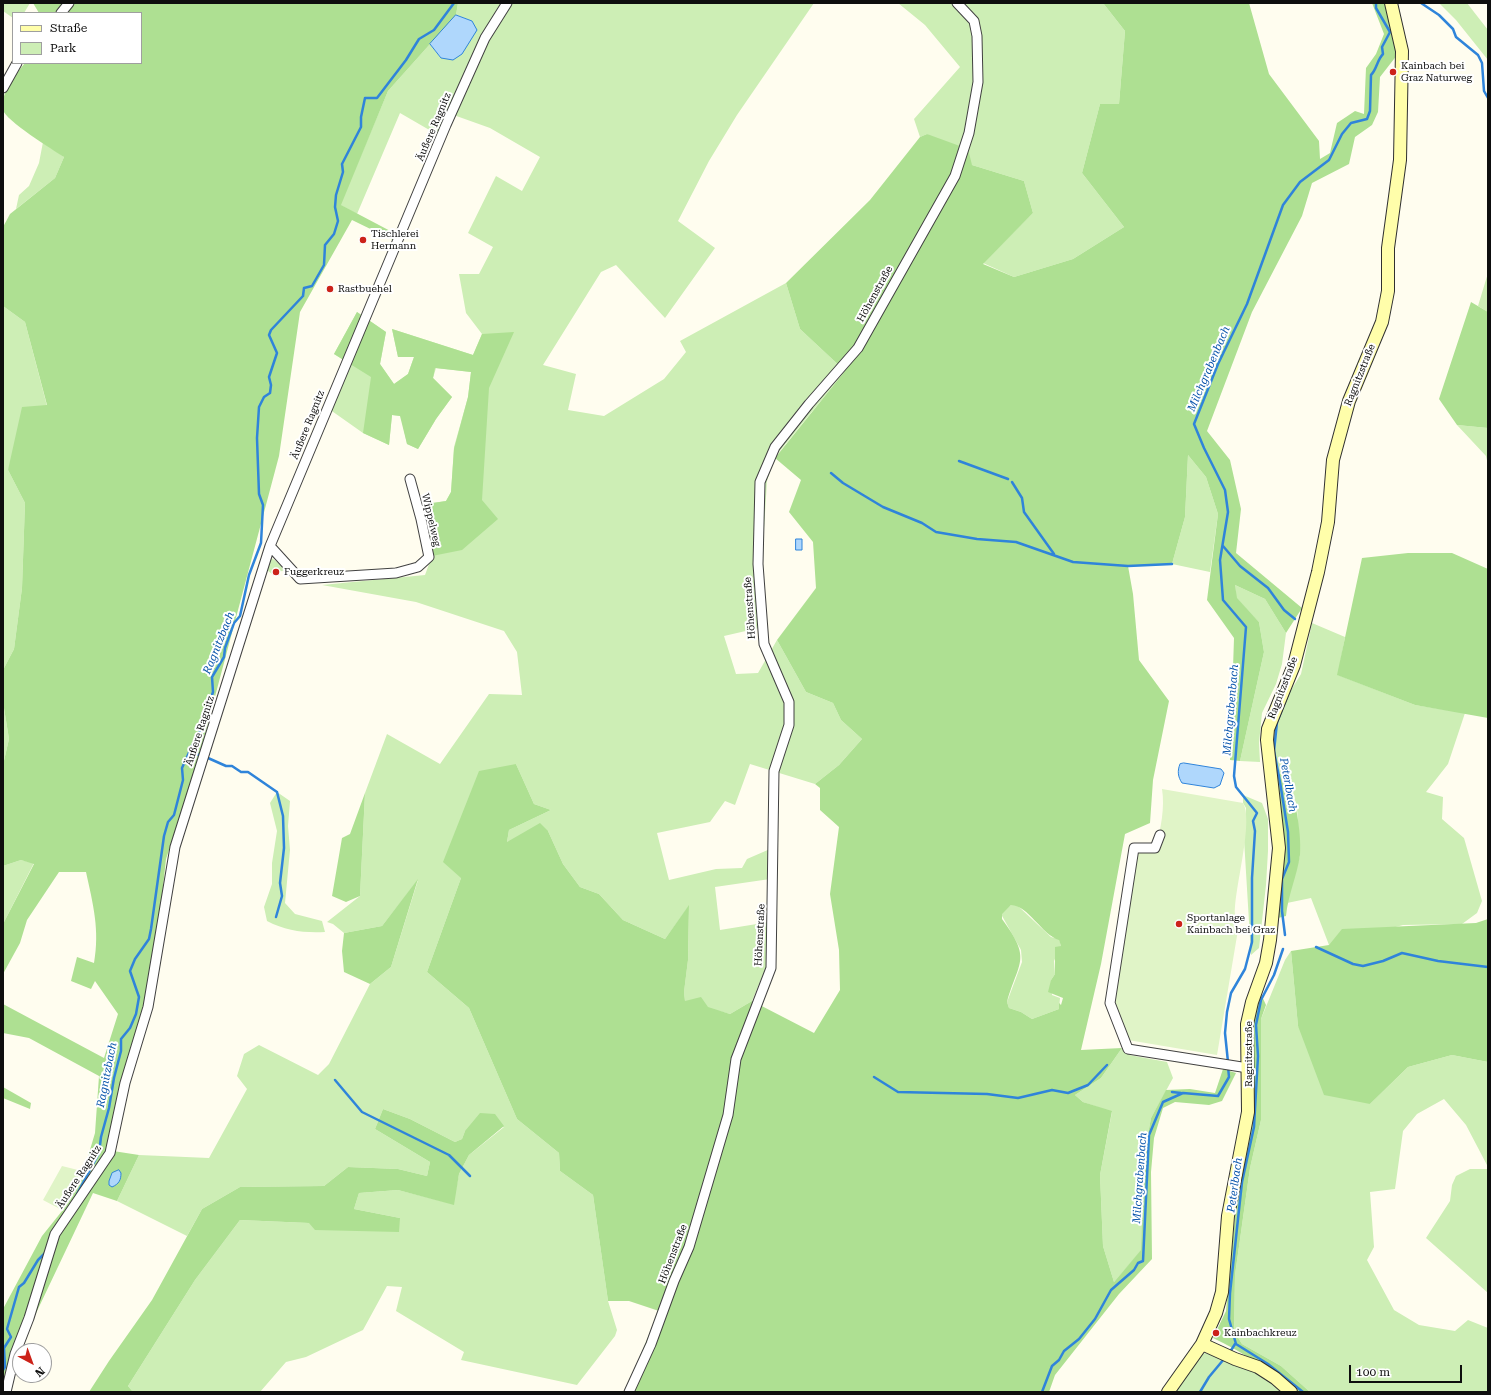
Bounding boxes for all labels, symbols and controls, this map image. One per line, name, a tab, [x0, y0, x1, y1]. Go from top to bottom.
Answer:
legend	[12, 12, 142, 64]
text: Straße	[50, 21, 87, 35]
text: Park	[50, 41, 76, 55]
place label: Kainbach bei Graz Naturweg	[1401, 60, 1472, 84]
marker: Kainbach bei Graz Naturweg	[1388, 67, 1398, 77]
street label: Äußere Ragnitz	[414, 91, 454, 163]
place label: Tischlerei Hermann	[371, 228, 419, 252]
marker: Tischlerei Hermann	[358, 235, 368, 245]
street label: Höhenstraße	[855, 264, 895, 324]
place label: Rastbuehel	[338, 283, 392, 295]
marker: Rastbuehel	[325, 284, 335, 294]
water label: Milchgrabenbach	[1185, 324, 1233, 414]
street label: Ragnitzstraße	[1342, 342, 1378, 408]
street label: Äußere Ragnitz	[289, 389, 327, 461]
street label: Wippelweg	[419, 492, 443, 548]
place label: Fuggerkreuz	[284, 566, 344, 578]
marker: Fuggerkreuz	[271, 567, 281, 577]
street label: Höhenstraße	[742, 576, 758, 640]
water label: Ragnitzbach	[201, 610, 237, 676]
street label: Ragnitzstraße	[1266, 655, 1300, 721]
water label: Milchgrabenbach	[1220, 664, 1242, 756]
street label: Äußere Ragnitz	[183, 694, 217, 768]
water label: Peterlbach	[1277, 757, 1299, 813]
street label: Höhenstraße	[752, 904, 768, 966]
place label: Sportanlage Kainbach bei Graz	[1187, 912, 1275, 936]
marker: Sportanlage Kainbach bei Graz	[1174, 919, 1184, 929]
street label: Ragnitzstraße	[1243, 1021, 1255, 1087]
water label: Ragnitzbach	[94, 1041, 120, 1109]
water label: Milchgrabenbach	[1130, 1132, 1150, 1224]
street label: Äußere Ragnitz	[54, 1143, 104, 1211]
water label: Peterlbach	[1225, 1157, 1245, 1213]
street label: Höhenstraße	[656, 1223, 690, 1285]
place label: Kainbachkreuz	[1224, 1327, 1296, 1339]
marker: Kainbachkreuz	[1211, 1328, 1221, 1338]
north arrow	[12, 1343, 52, 1383]
scale bar	[1351, 1357, 1464, 1383]
text: N	[32, 1364, 47, 1379]
text: 100 m	[1356, 1365, 1390, 1379]

